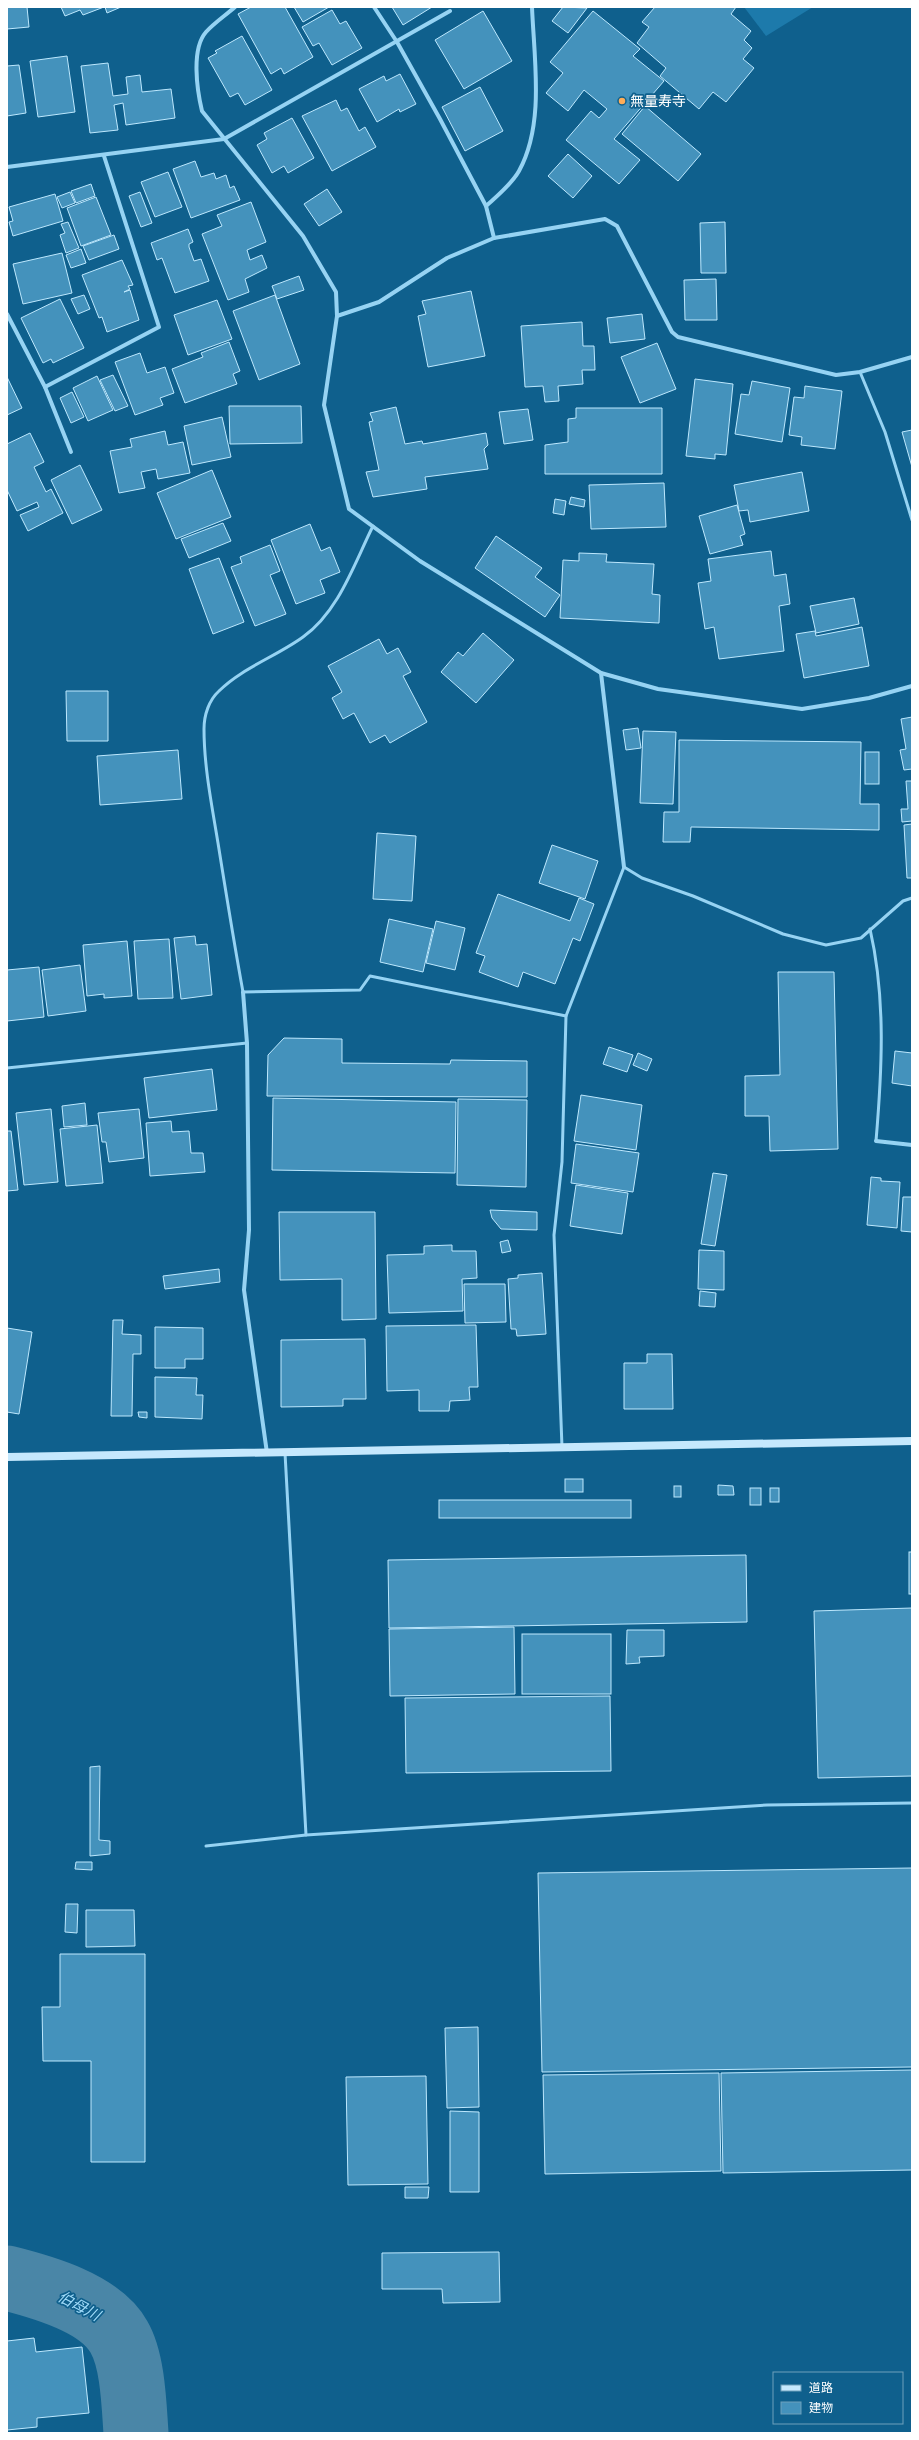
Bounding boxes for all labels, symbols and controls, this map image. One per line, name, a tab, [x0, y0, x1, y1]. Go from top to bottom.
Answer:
place label: 無量寿寺	[630, 93, 686, 110]
marker: 無量寿寺	[617, 96, 627, 106]
water label: 伯母川	[55, 2287, 105, 2325]
legend	[773, 2372, 903, 2424]
text: 道路	[809, 2381, 833, 2395]
text: 建物	[809, 2401, 833, 2415]

